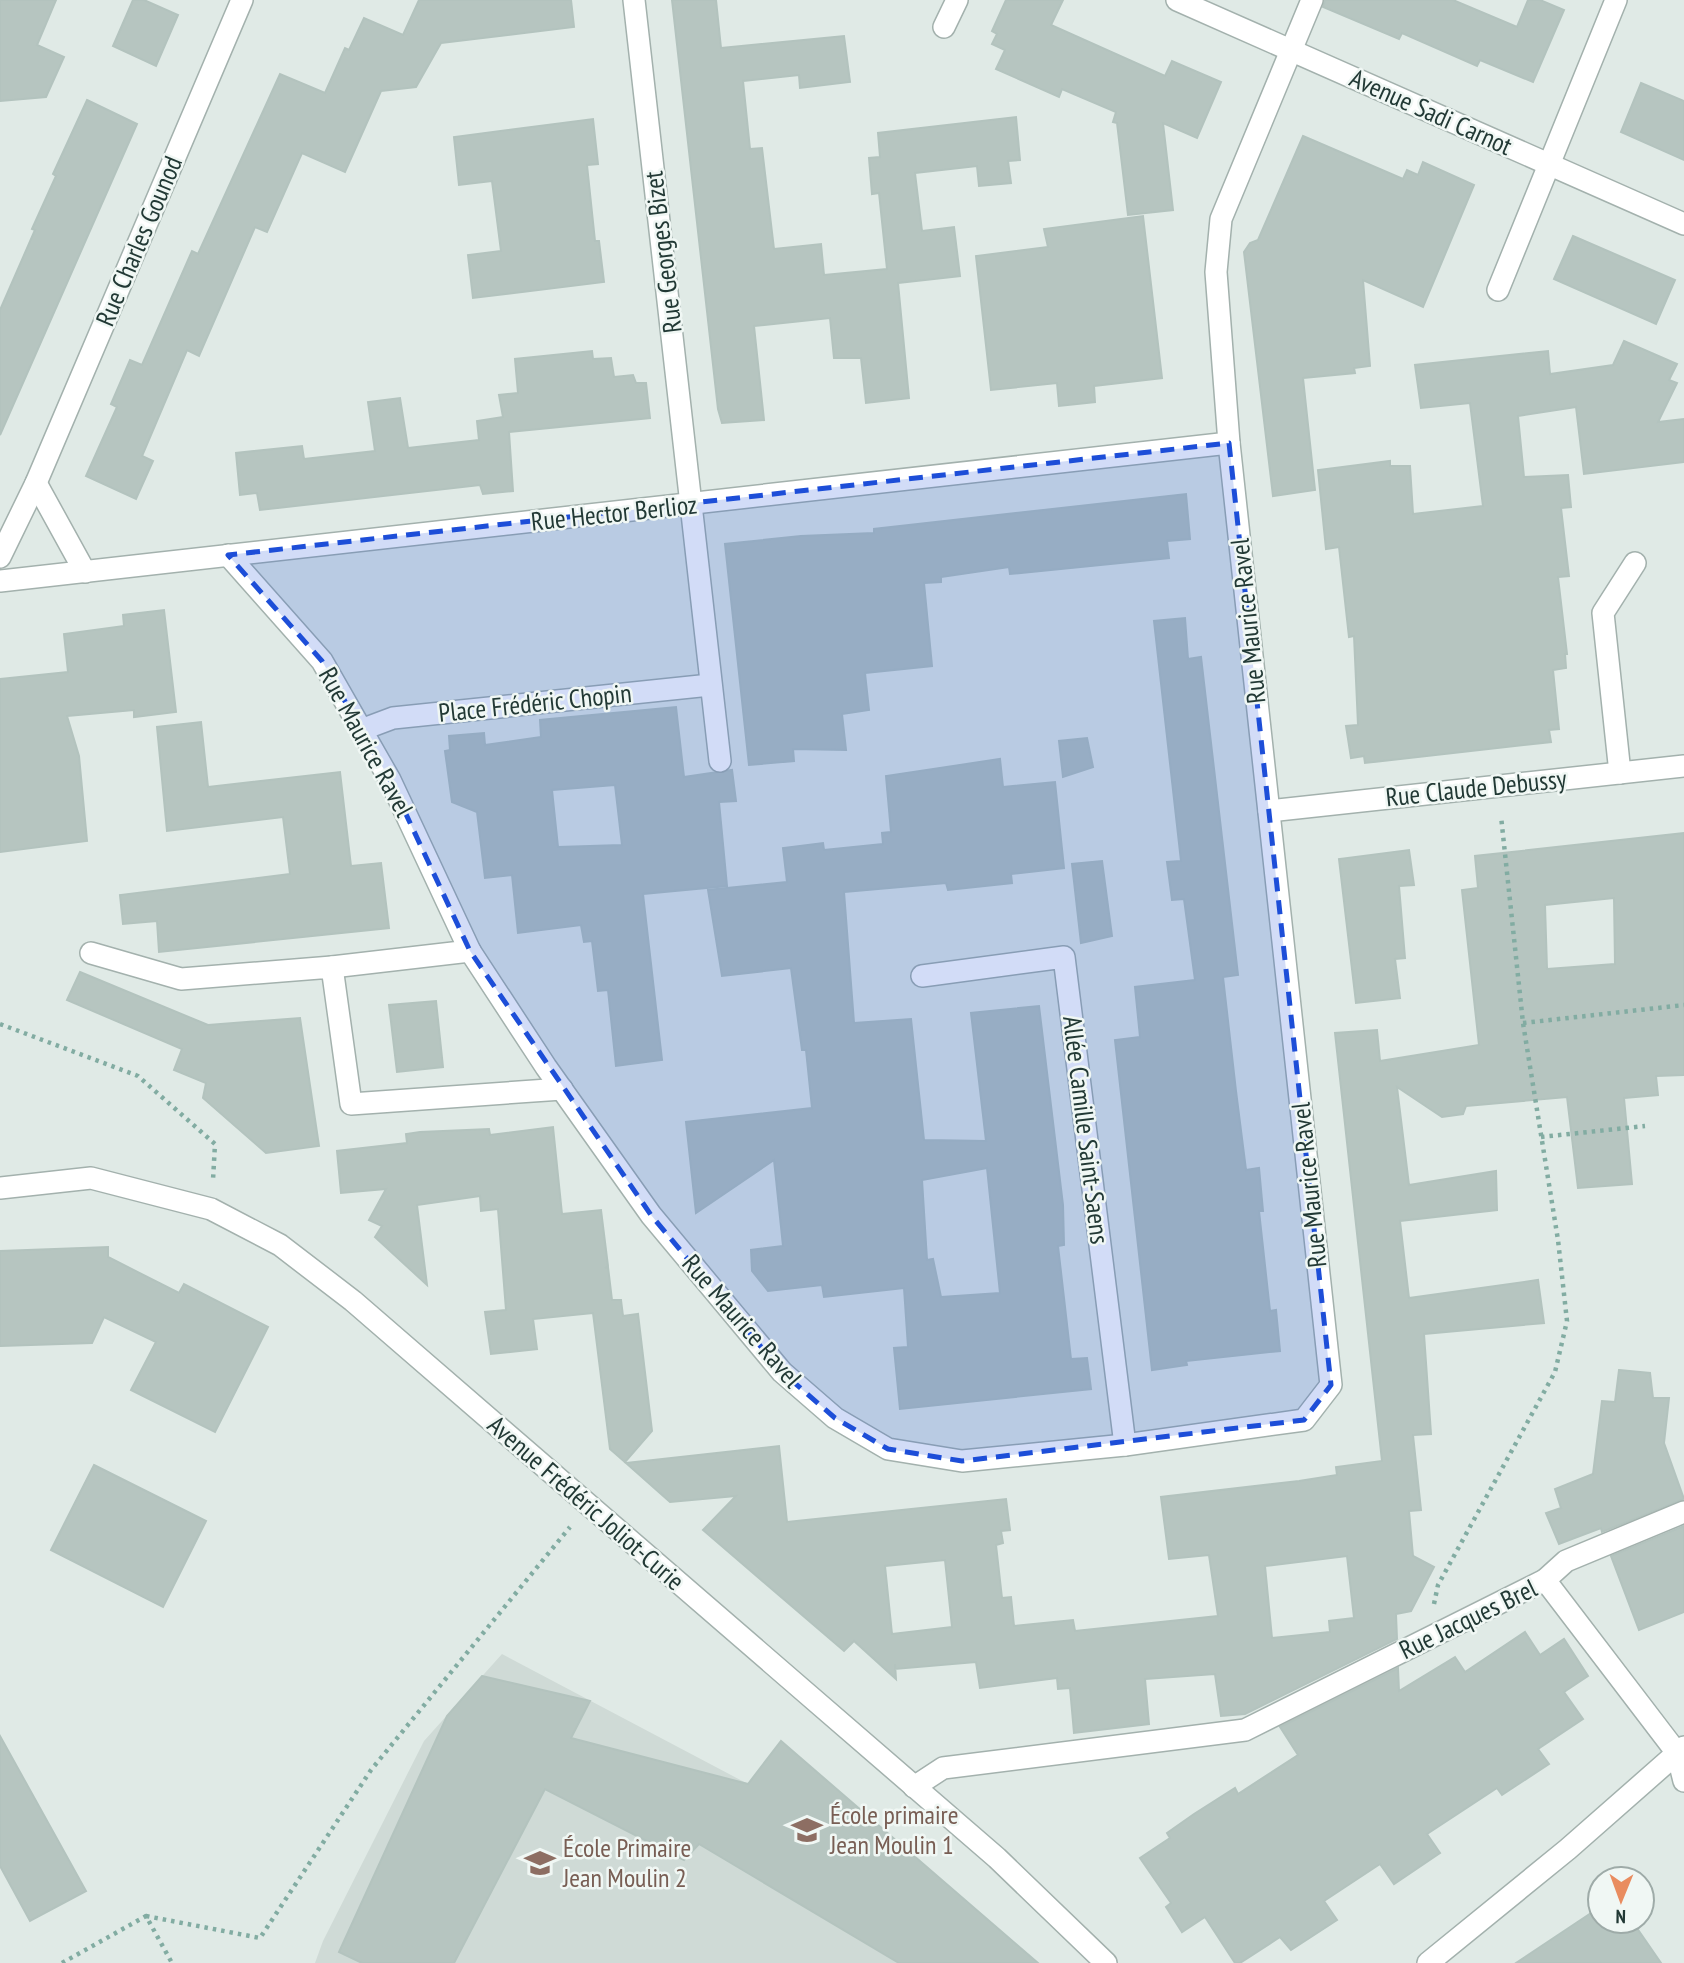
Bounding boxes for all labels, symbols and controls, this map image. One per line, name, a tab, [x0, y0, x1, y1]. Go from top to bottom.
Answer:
street label: Avenue Sadi Carnot	[1345, 61, 1517, 162]
street label: Rue Charles Gounod	[88, 151, 189, 331]
street label: Rue Georges Bizet	[636, 169, 689, 335]
street label: Rue Hector Berlioz	[529, 487, 699, 538]
street label: Rue Maurice Ravel	[1222, 537, 1273, 705]
street label: Rue Maurice Ravel	[312, 661, 421, 822]
street label: Place Frédéric Chopin	[437, 676, 633, 729]
street label: Rue Claude Debussy	[1384, 762, 1568, 813]
street label: Allée Camille Saint-Saens	[1056, 1014, 1117, 1246]
street label: Rue Maurice Ravel	[1283, 1101, 1334, 1269]
street label: Rue Maurice Ravel	[676, 1247, 809, 1394]
street label: Avenue Frédéric Joliot-Curie	[481, 1408, 691, 1597]
street label: Rue Jacques Brel	[1393, 1571, 1542, 1666]
place label: École primaire Jean Moulin 1	[829, 1798, 958, 1861]
school or university icon: École primaire Jean Moulin 1	[790, 1813, 824, 1847]
place label: École Primaire Jean Moulin 2	[562, 1831, 691, 1894]
school or university icon: École Primaire Jean Moulin 2	[523, 1846, 557, 1880]
north arrow	[1586, 1865, 1656, 1935]
text: N	[1615, 1905, 1626, 1929]

